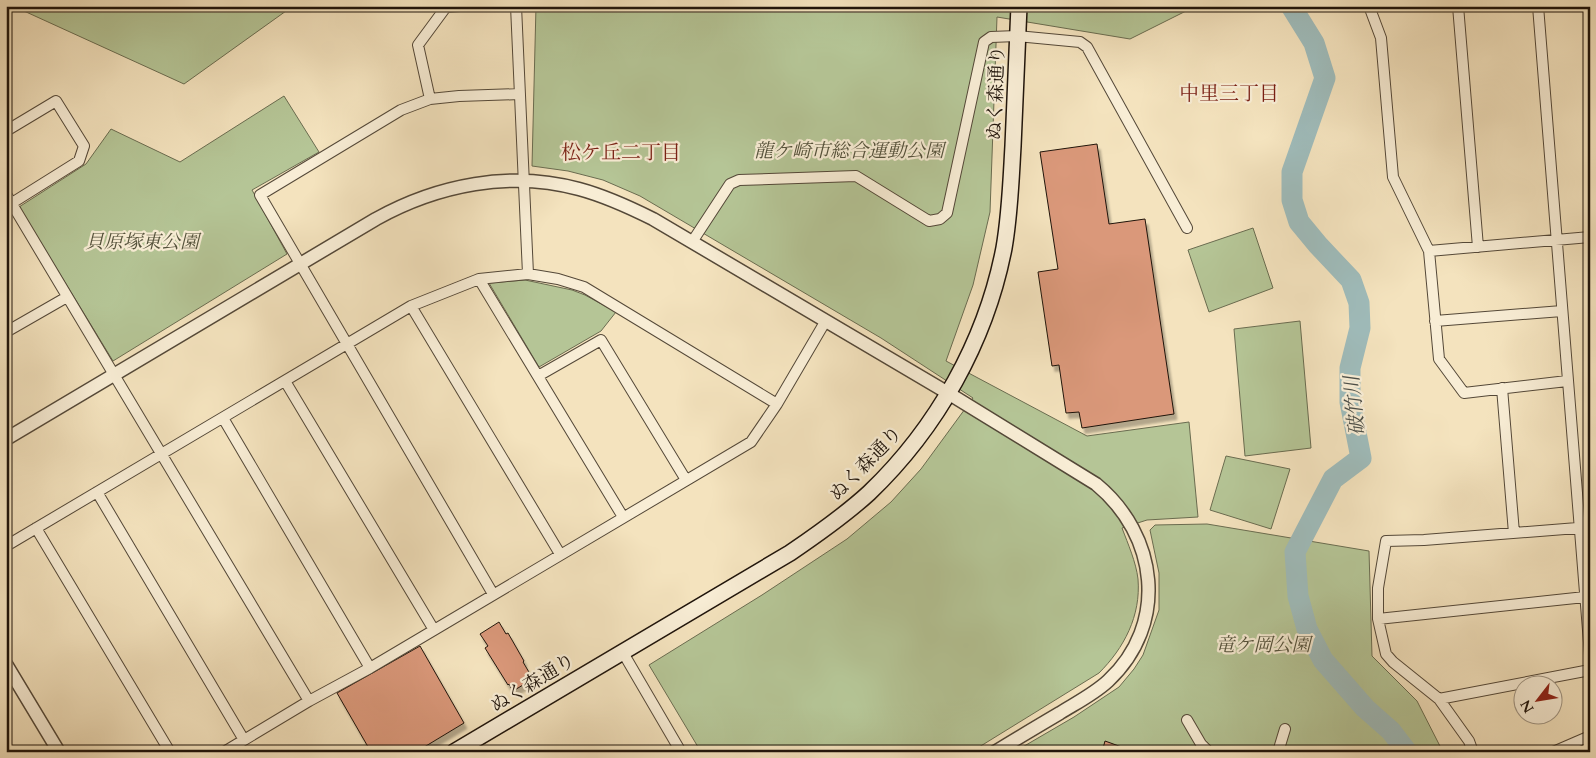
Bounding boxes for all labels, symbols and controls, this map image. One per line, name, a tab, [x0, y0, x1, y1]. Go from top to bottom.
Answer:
street label: ぬく森通り	[981, 45, 1011, 141]
district label: 中里三丁目	[1179, 80, 1279, 107]
park label: 龍ケ崎市総合運動公園	[754, 138, 947, 164]
district label: 松ケ丘二丁目	[561, 139, 681, 166]
park label: 貝原塚東公園	[85, 229, 202, 255]
water label: 破竹川	[1338, 373, 1371, 437]
street label: ぬく森通り	[823, 420, 908, 507]
park label: 竜ケ岡公園	[1215, 632, 1313, 658]
street label: ぬく森通り	[485, 647, 580, 718]
north arrow	[1514, 676, 1564, 726]
text: N	[1516, 696, 1539, 717]

